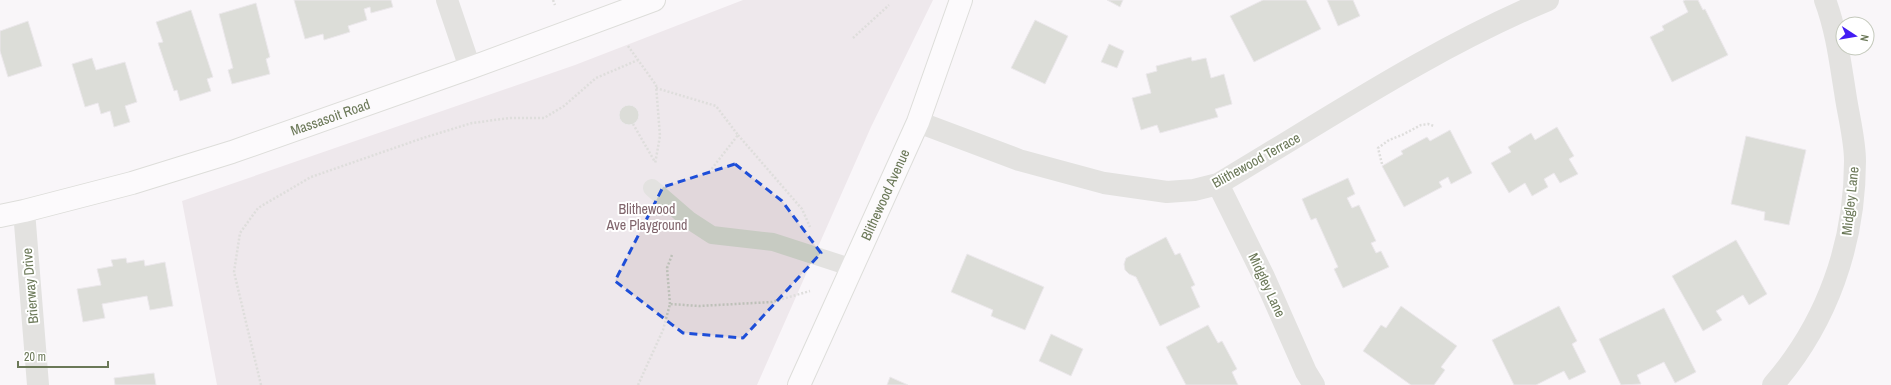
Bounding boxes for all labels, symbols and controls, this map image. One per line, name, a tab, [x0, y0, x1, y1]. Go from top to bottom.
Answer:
north arrow	[1835, 16, 1875, 56]
text: N	[1857, 33, 1872, 43]
street label: Massasoit Road	[288, 95, 372, 140]
street label: Blithewood Terrace	[1209, 128, 1303, 192]
street label: Blithewood Avenue	[857, 146, 914, 243]
street label: Midgley Lane	[1837, 166, 1863, 236]
park label: Blithewood Ave Playground	[606, 200, 687, 234]
street label: Brierway Drive	[18, 247, 42, 325]
street label: Midgley Lane	[1244, 250, 1290, 320]
scale bar	[18, 343, 108, 369]
text: 20 m	[24, 349, 46, 365]

